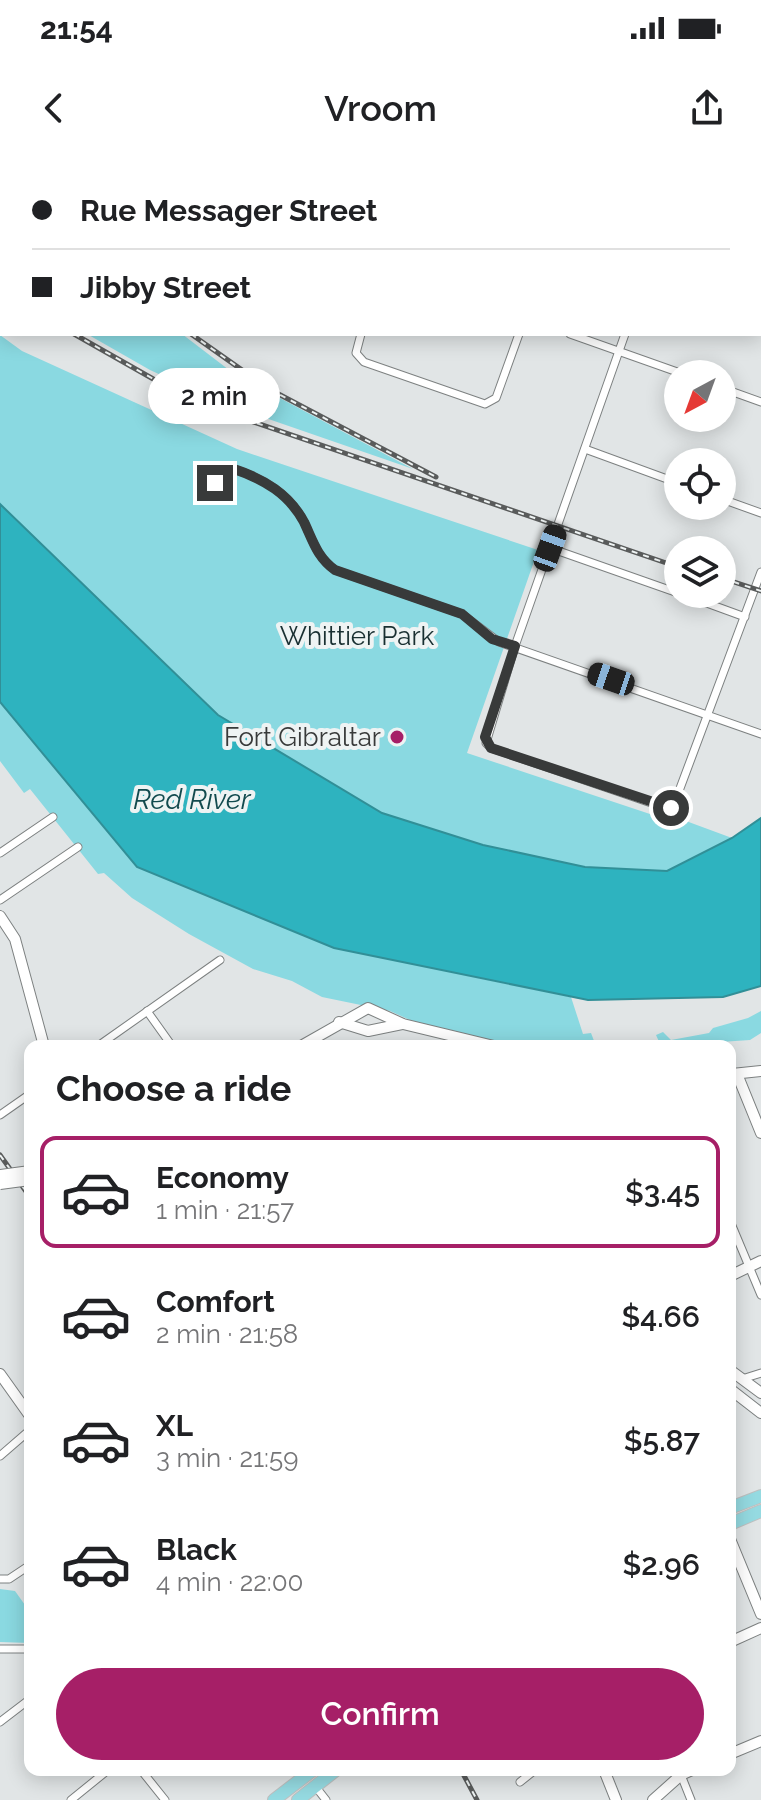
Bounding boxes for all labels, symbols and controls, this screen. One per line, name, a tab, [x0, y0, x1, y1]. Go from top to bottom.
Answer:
text: 21:54	[40, 11, 113, 46]
icon: back	[32, 86, 76, 130]
icon: share	[685, 86, 729, 130]
text: Vroom	[324, 87, 437, 129]
text: Rue Messager Street	[80, 193, 377, 228]
text: Jibby Street	[80, 270, 251, 305]
north arrow	[664, 360, 736, 432]
map controls	[664, 360, 736, 608]
callout: 2 min	[149, 367, 281, 423]
text: 2 min	[181, 381, 247, 411]
button: locate	[664, 448, 736, 520]
route end	[197, 465, 233, 501]
car	[531, 521, 569, 575]
button: layers	[664, 536, 736, 608]
park label: Whittier Park	[280, 621, 435, 651]
car	[584, 660, 638, 698]
place label: Fort Gibraltar	[224, 722, 381, 752]
marker: Fort Gibraltar	[388, 728, 406, 746]
water label: Red River	[133, 783, 252, 816]
route start	[653, 790, 689, 826]
text: Choose a ride	[56, 1067, 291, 1109]
icon: car	[60, 1156, 132, 1228]
text: Economy	[156, 1160, 289, 1195]
text: $3.45	[625, 1175, 700, 1210]
text: 1 min · 21:57	[156, 1195, 294, 1225]
icon: car	[60, 1280, 132, 1352]
text: Comfort	[156, 1284, 275, 1319]
text: $4.66	[621, 1299, 700, 1334]
text: 2 min · 21:58	[156, 1319, 298, 1349]
icon: car	[60, 1404, 132, 1476]
text: XL	[156, 1408, 193, 1443]
text: $5.87	[624, 1423, 700, 1458]
text: 3 min · 21:59	[156, 1443, 298, 1473]
icon: car	[60, 1528, 132, 1600]
text: Black	[156, 1532, 237, 1567]
text: $2.96	[622, 1547, 700, 1582]
text: 4 min · 22:00	[156, 1567, 304, 1597]
button: Confirm	[56, 1668, 704, 1760]

